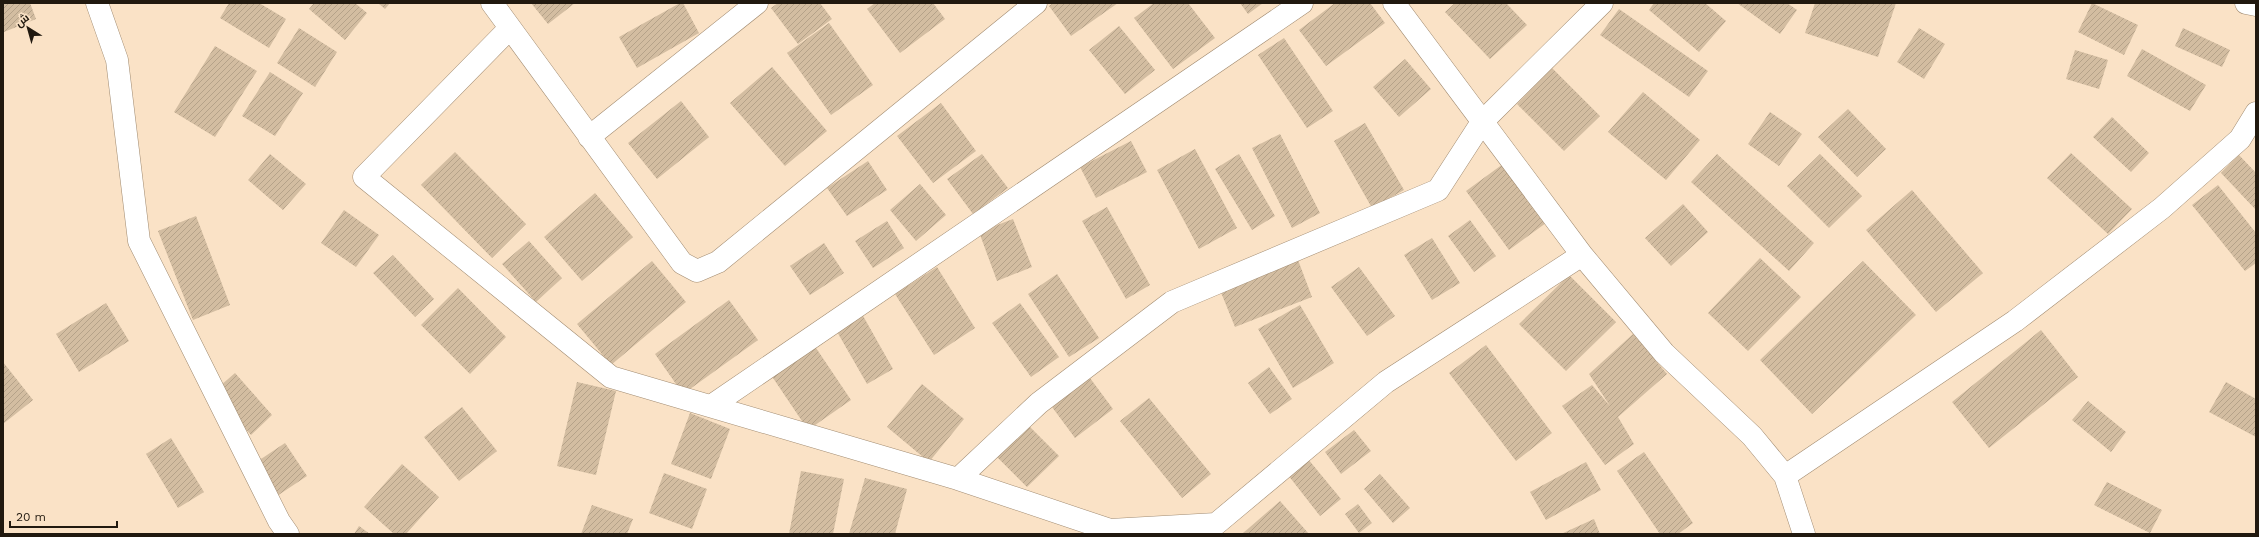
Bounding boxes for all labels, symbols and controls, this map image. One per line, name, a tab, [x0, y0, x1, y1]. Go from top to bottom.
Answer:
north arrow	[8, 8, 48, 48]
text: ش	[13, 11, 32, 30]
scale bar	[10, 503, 117, 529]
text: 20 m	[16, 510, 46, 524]

